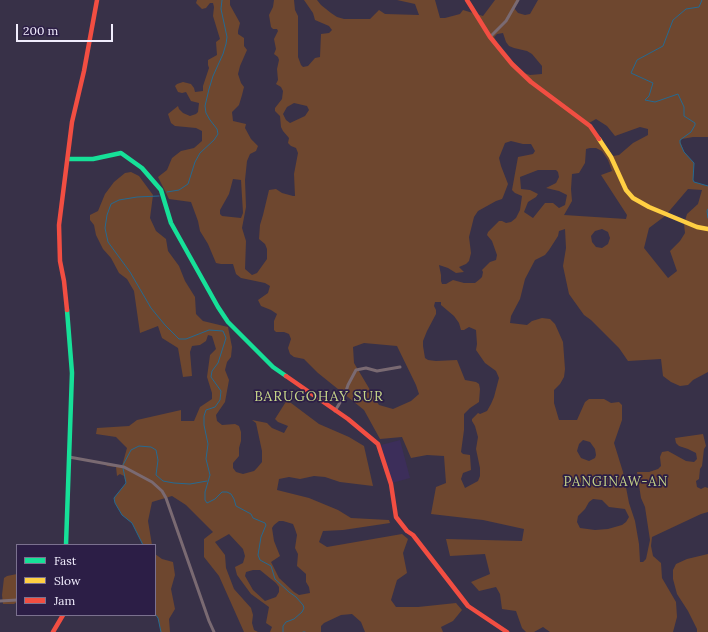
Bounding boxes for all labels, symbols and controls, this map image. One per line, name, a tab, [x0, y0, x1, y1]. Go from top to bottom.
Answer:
scale bar	[18, 16, 115, 42]
text: 200 m	[23, 23, 58, 38]
district label: BARUGOHAY SUR	[254, 389, 384, 405]
district label: PANGINAW-AN	[564, 474, 668, 490]
legend	[16, 544, 156, 616]
text: Fast	[54, 553, 77, 568]
text: Slow	[54, 573, 81, 588]
text: Jam	[54, 593, 75, 608]

